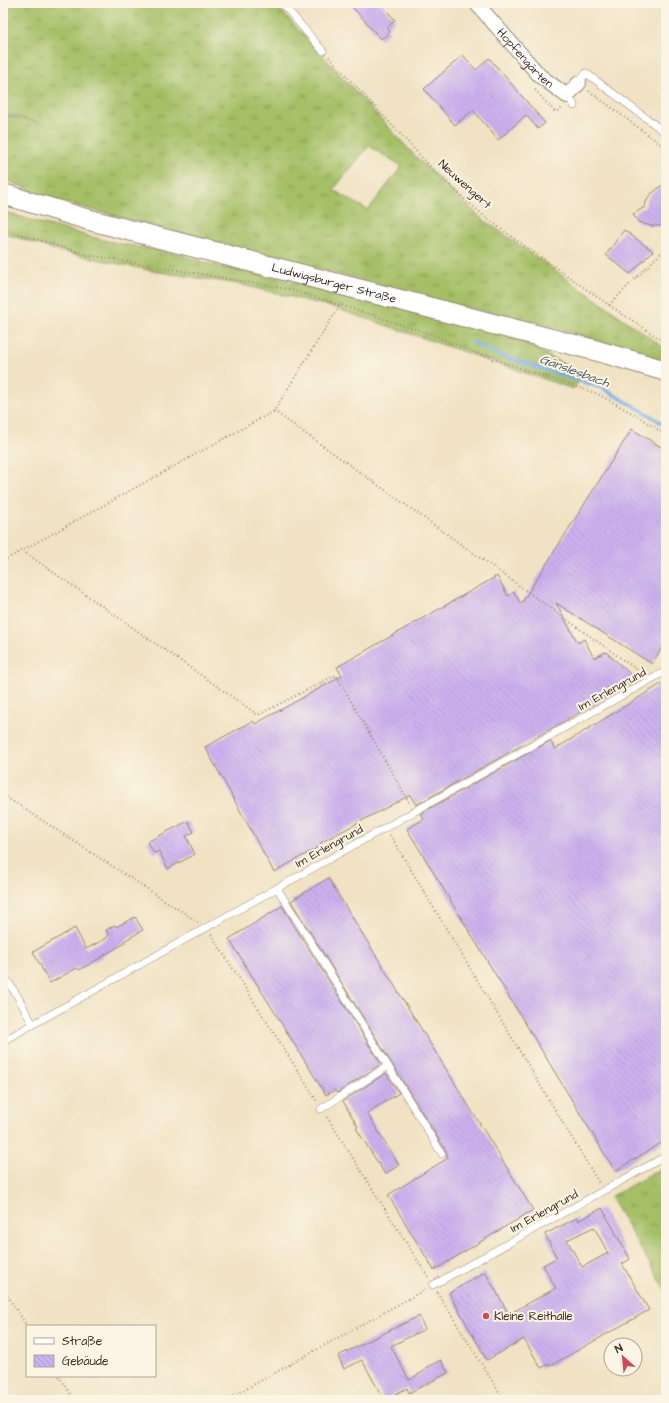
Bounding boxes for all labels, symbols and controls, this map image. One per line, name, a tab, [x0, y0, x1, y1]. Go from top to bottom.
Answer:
street label: Hopfengärten	[493, 25, 557, 92]
street label: Neuwengert	[434, 156, 495, 214]
street label: Ludwigsburger Straße	[270, 259, 399, 308]
water label: Gänslesbach	[537, 350, 612, 392]
street label: Im Erlengrund	[575, 664, 650, 716]
street label: Im Erlengrund	[292, 821, 367, 873]
street label: Im Erlengrund	[507, 1186, 582, 1238]
place label: Kleine Reithalle	[494, 1308, 573, 1325]
marker: Kleine Reithalle	[481, 1311, 491, 1321]
legend	[26, 1325, 156, 1377]
text: Straße	[62, 1333, 103, 1350]
north arrow	[603, 1337, 643, 1377]
text: N	[612, 1340, 625, 1357]
text: Gebäude	[62, 1353, 109, 1370]

